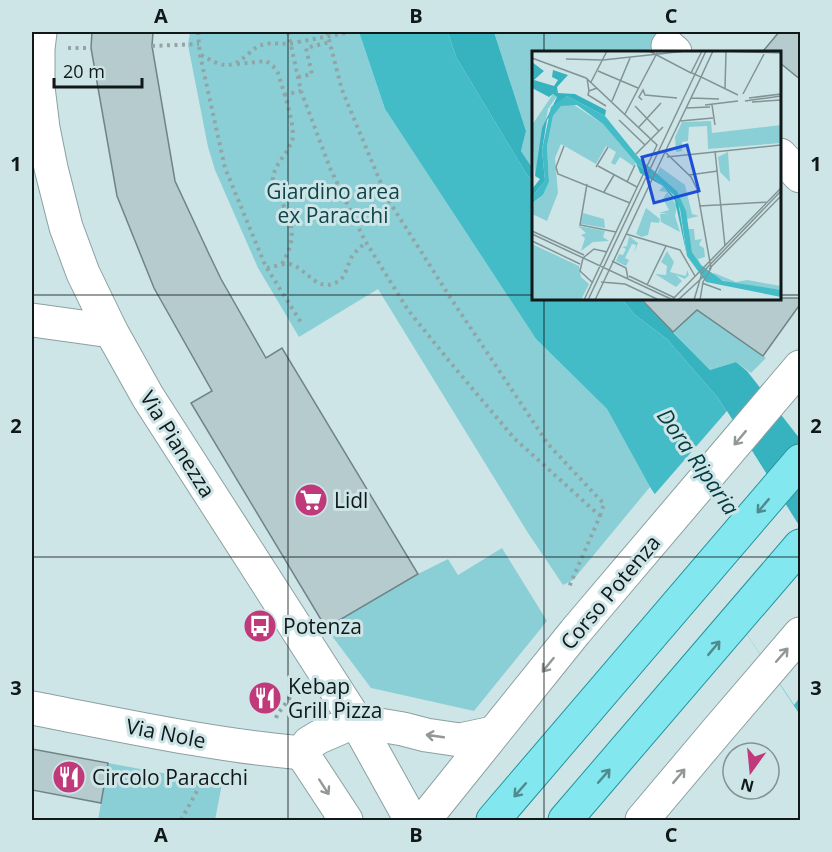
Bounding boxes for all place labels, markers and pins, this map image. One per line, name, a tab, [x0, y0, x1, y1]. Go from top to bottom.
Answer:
supermarket icon: Lidl	[293, 482, 329, 518]
place label: Lidl	[334, 486, 368, 514]
bus stop icon: Potenza	[242, 608, 278, 644]
place label: Potenza	[283, 612, 362, 640]
place label: Kebap Grill Pizza	[288, 672, 383, 724]
restaurant icon: Kebap Grill Pizza	[247, 680, 283, 716]
restaurant icon: Circolo Paracchi	[51, 759, 87, 795]
place label: Circolo Paracchi	[92, 763, 248, 791]

